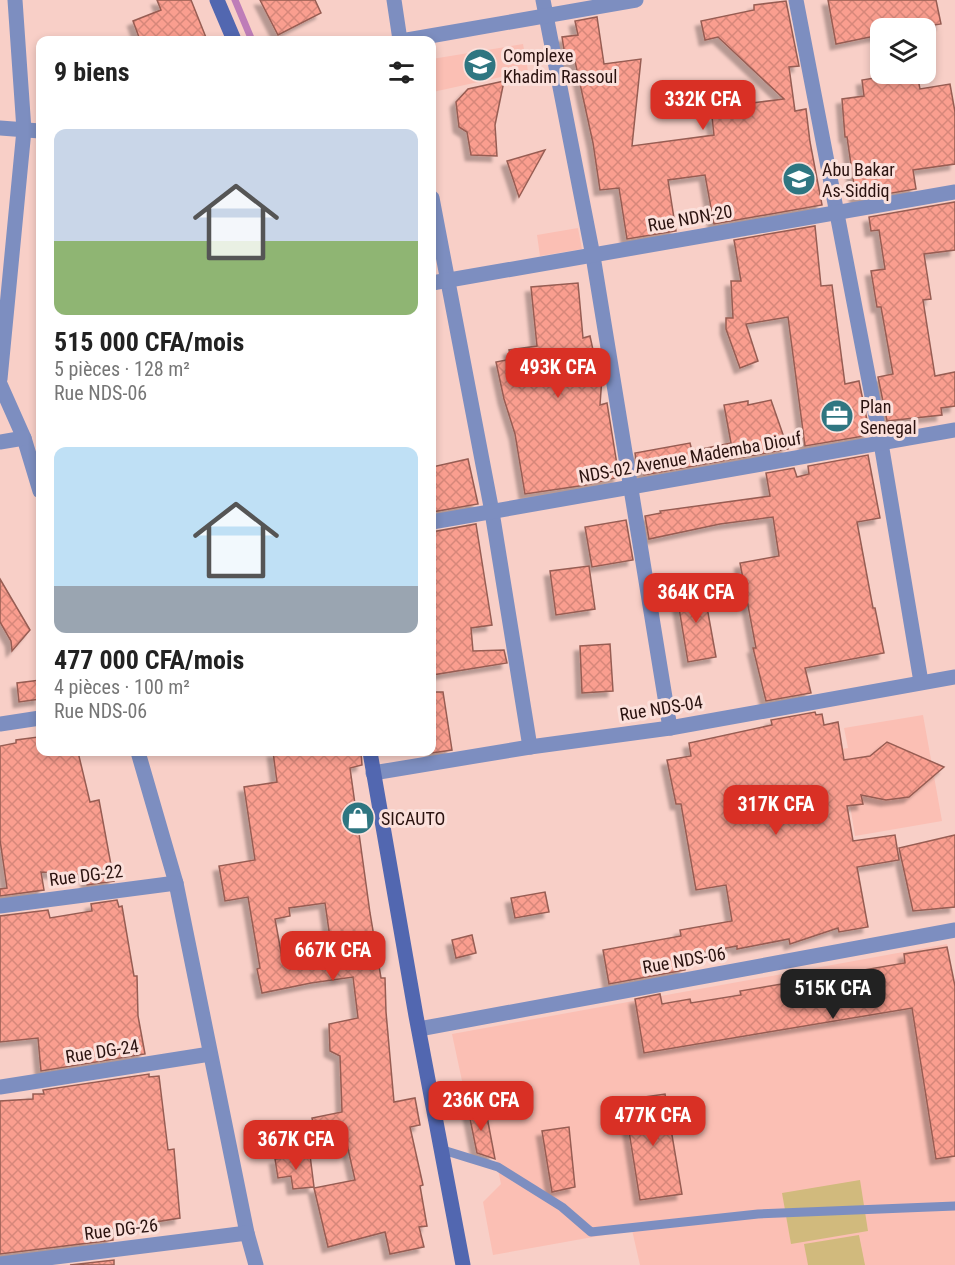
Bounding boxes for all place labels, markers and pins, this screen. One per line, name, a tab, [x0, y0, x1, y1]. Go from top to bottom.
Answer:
place label: Complexe Khadim Rassoul	[503, 45, 617, 87]
school or university icon: Complexe Khadim Rassoul	[462, 47, 498, 83]
pin: 332K CFA	[641, 80, 765, 131]
place label: Abu Bakar As-Siddiq	[822, 159, 895, 201]
school or university icon: Abu Bakar As-Siddiq	[781, 161, 817, 197]
pin: 493K CFA	[496, 348, 620, 399]
place label: Plan Senegal	[860, 396, 917, 438]
office icon: Plan Senegal	[819, 398, 855, 434]
pin: 364K CFA	[634, 573, 758, 624]
pin: 317K CFA	[714, 785, 838, 836]
shop icon: SICAUTO	[340, 800, 376, 836]
place label: SICAUTO	[381, 808, 445, 829]
pin: 667K CFA	[271, 931, 395, 982]
pin: 515K CFA	[771, 969, 895, 1020]
pin: 236K CFA	[419, 1081, 543, 1132]
pin: 477K CFA	[591, 1096, 715, 1147]
pin: 367K CFA	[234, 1120, 358, 1171]

